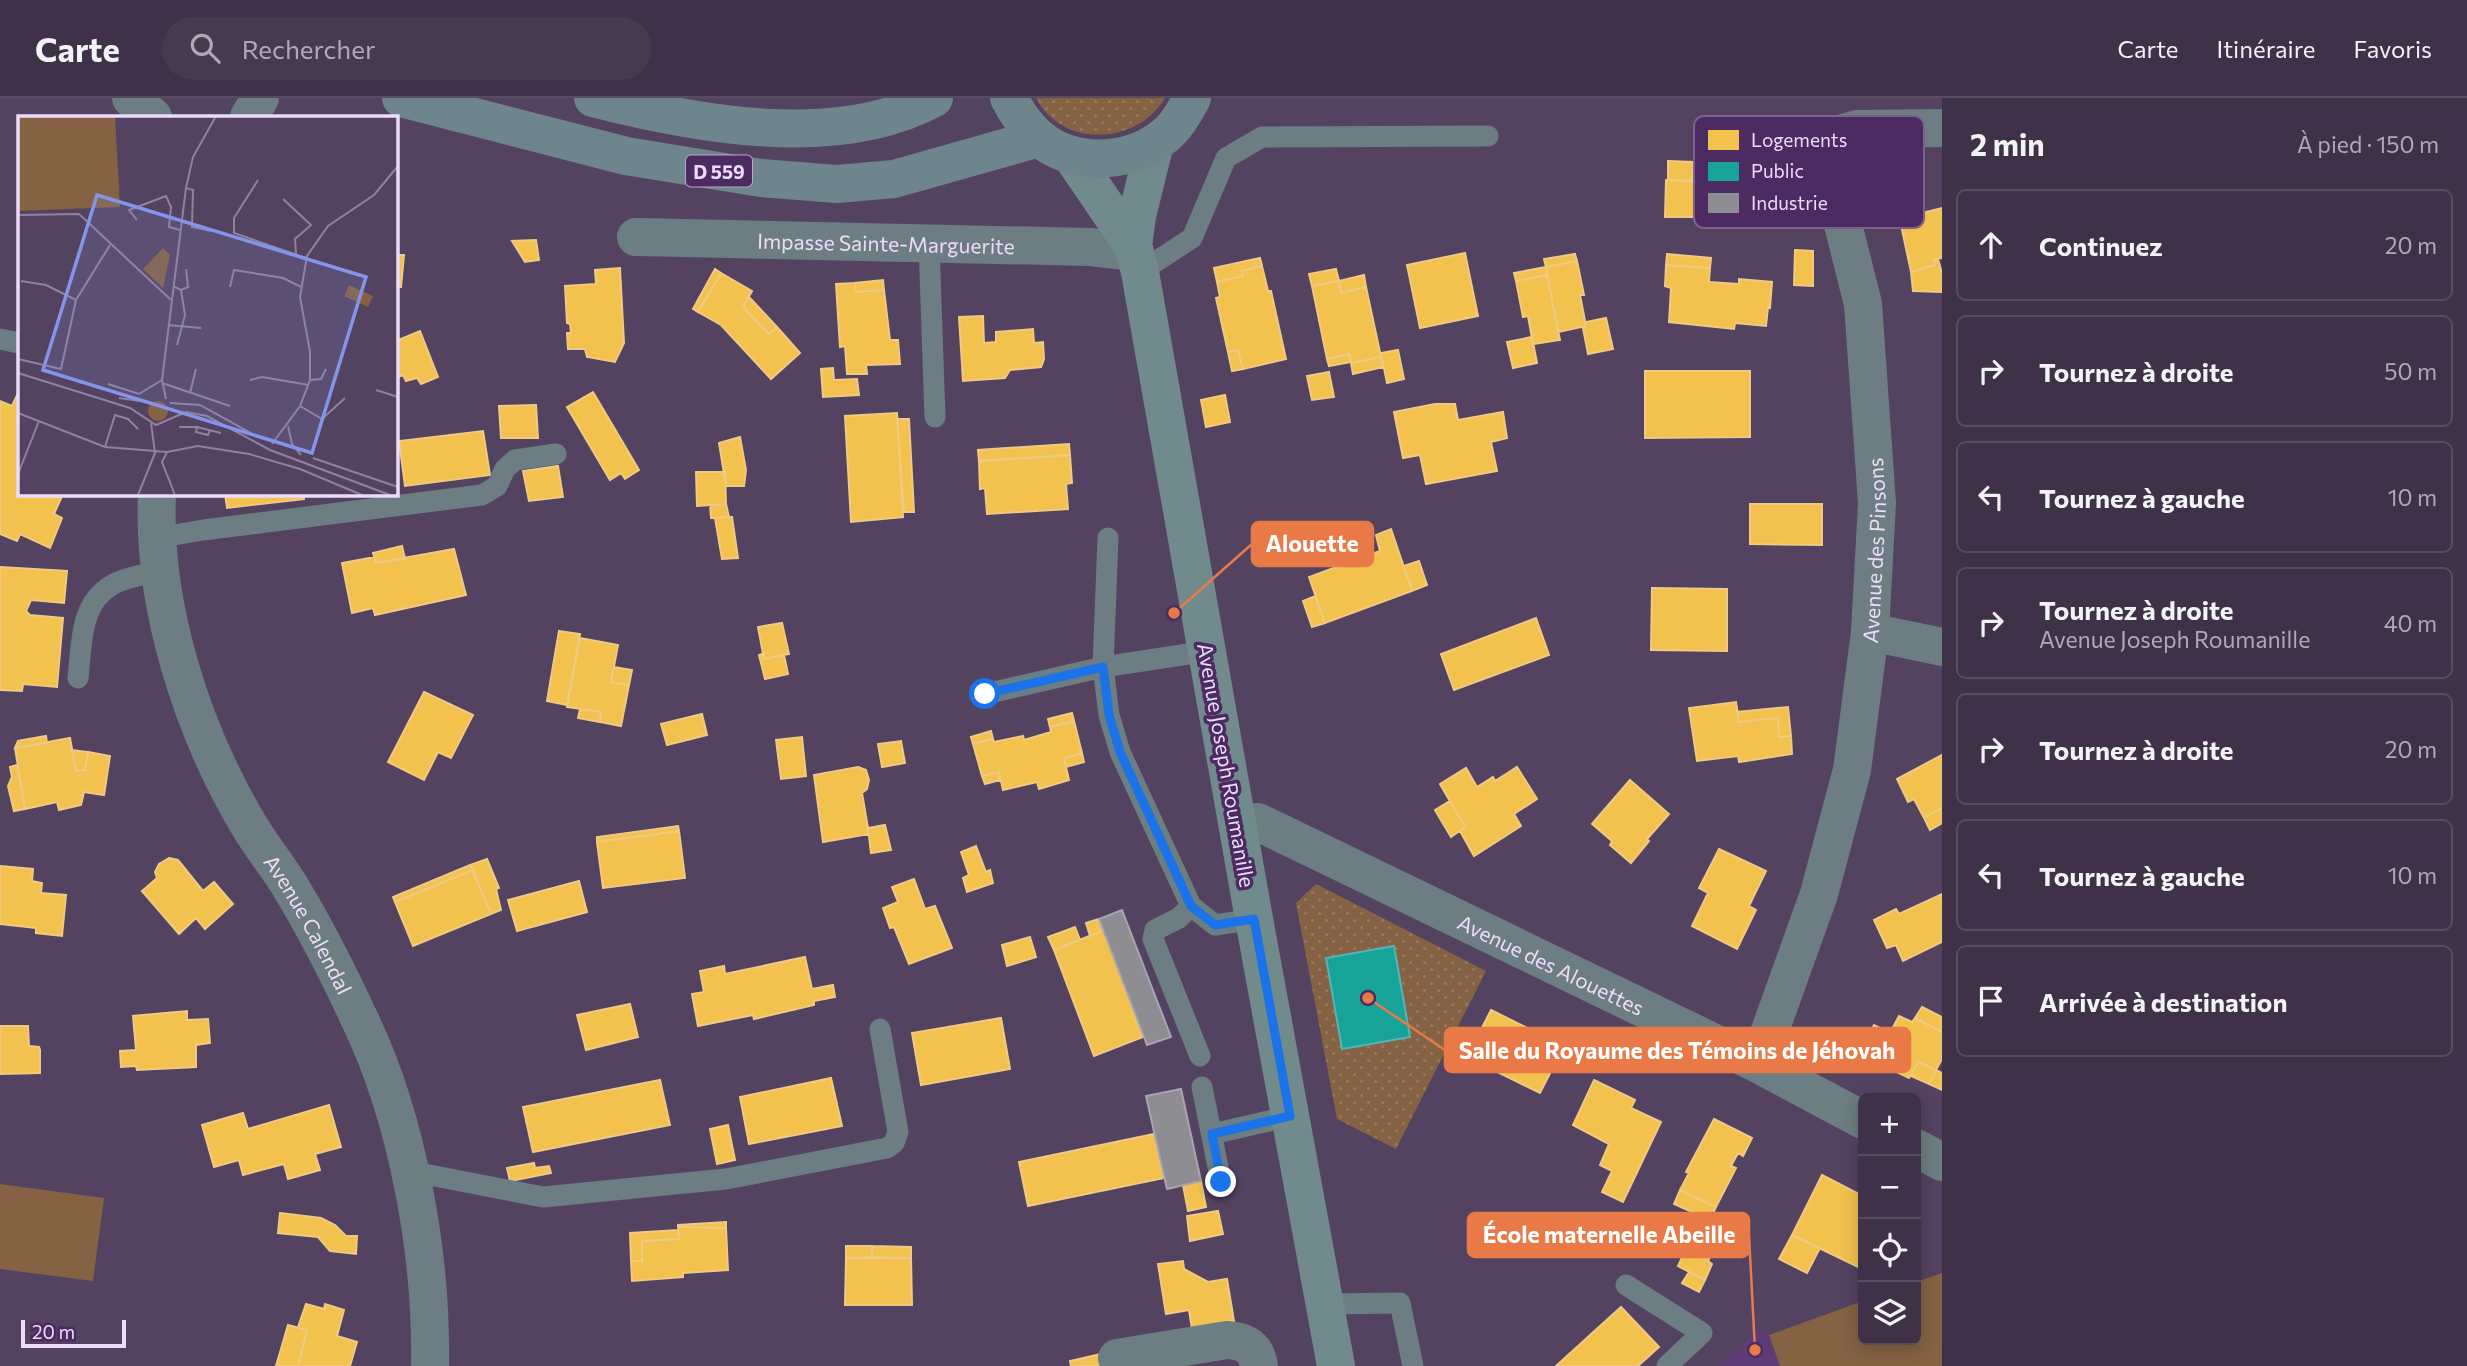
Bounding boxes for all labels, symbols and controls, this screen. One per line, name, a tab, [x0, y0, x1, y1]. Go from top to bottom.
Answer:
search box	[162, 17, 652, 80]
text: Carte	[35, 28, 120, 69]
icon: search	[186, 29, 224, 67]
text: Rechercher	[242, 33, 375, 64]
text: Carte	[2118, 34, 2179, 63]
text: Itinéraire	[2217, 34, 2316, 63]
text: Favoris	[2354, 34, 2432, 63]
inset map	[18, 116, 397, 495]
legend	[1694, 116, 1924, 228]
text: 2 min	[1970, 125, 2045, 162]
text: Logements	[1751, 128, 1847, 151]
text: À pied · 150 m	[2297, 130, 2439, 158]
road number: D 559	[686, 156, 752, 186]
text: Public	[1751, 159, 1804, 182]
text: Industrie	[1751, 191, 1828, 214]
icon: ahead	[1972, 226, 2010, 264]
street label: Impasse Sainte-Marguerite	[757, 227, 1015, 258]
text: Continuez	[2039, 230, 2163, 261]
text: 20 m	[2385, 231, 2437, 259]
icon: right	[1972, 352, 2010, 390]
text: Tournez à droite	[2039, 356, 2234, 387]
text: 50 m	[2384, 357, 2437, 385]
street label: Avenue des Pinsons	[1856, 457, 1890, 644]
icon: left	[1972, 478, 2010, 516]
text: Tournez à gauche	[2039, 482, 2245, 513]
text: 10 m	[2388, 483, 2437, 511]
callout: Alouette	[1252, 522, 1373, 566]
text: Alouette	[1265, 529, 1359, 557]
text: Tournez à droite	[2039, 594, 2234, 625]
icon: right	[1972, 604, 2010, 642]
text: 40 m	[2384, 609, 2437, 637]
text: Avenue Joseph Roumanille	[2039, 625, 2310, 653]
street label: Avenue Joseph Roumanille	[1193, 641, 1261, 889]
route start	[969, 678, 1000, 709]
icon: right	[1972, 730, 2010, 768]
text: Tournez à droite	[2039, 734, 2234, 765]
text: 20 m	[2385, 735, 2437, 763]
street label: Avenue Calendal	[260, 849, 358, 998]
icon: left	[1972, 856, 2010, 894]
text: Tournez à gauche	[2039, 860, 2245, 891]
text: 10 m	[2388, 861, 2437, 889]
street label: Avenue des Alouettes	[1454, 908, 1648, 1020]
icon: arrive	[1972, 982, 2010, 1020]
text: Arrivée à destination	[2039, 986, 2287, 1017]
callout: Salle du Royaume des Témoins de Jéhovah	[1445, 1028, 1910, 1072]
text: Salle du Royaume des Témoins de Jéhovah	[1459, 1036, 1895, 1064]
map controls	[1858, 1093, 1921, 1345]
button: +	[1858, 1093, 1921, 1156]
button: −	[1858, 1156, 1921, 1219]
route end	[1205, 1166, 1236, 1197]
callout: École maternelle Abeille	[1468, 1213, 1749, 1257]
button: locate	[1858, 1219, 1921, 1282]
text: École maternelle Abeille	[1483, 1220, 1735, 1248]
button: layers	[1858, 1282, 1921, 1345]
scale bar	[21, 1317, 126, 1349]
text: 20 m	[32, 1320, 75, 1343]

